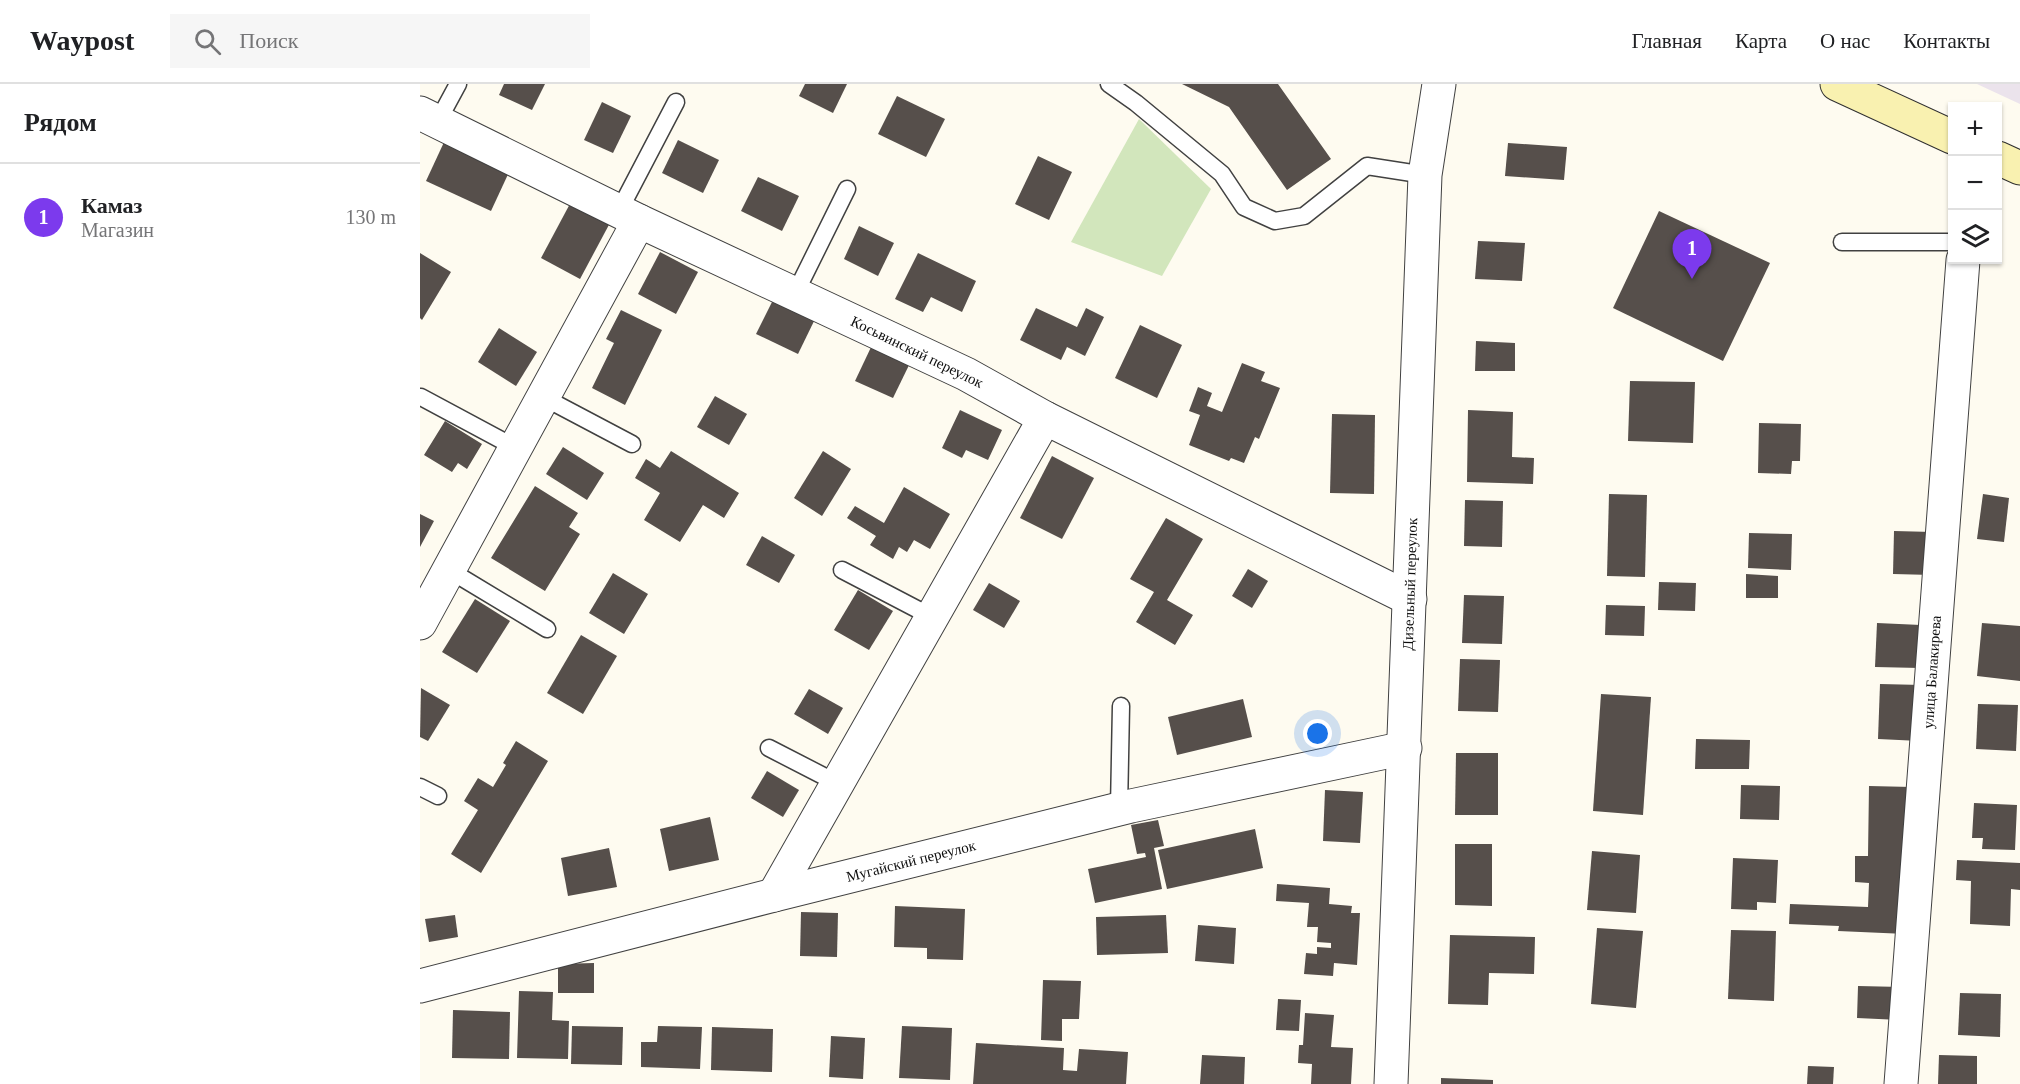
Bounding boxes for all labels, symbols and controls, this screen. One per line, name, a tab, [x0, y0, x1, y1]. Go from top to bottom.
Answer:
search box	[170, 14, 590, 68]
text: Waypost	[30, 25, 134, 56]
icon: search	[191, 25, 224, 58]
text: Поиск	[239, 28, 298, 53]
text: Главная	[1632, 29, 1702, 53]
text: Карта	[1735, 29, 1787, 53]
text: О нас	[1820, 29, 1870, 53]
text: Контакты	[1903, 29, 1990, 53]
map controls	[1948, 102, 2002, 264]
button: +	[1948, 102, 2002, 156]
text: Рядом	[24, 108, 97, 137]
button: −	[1948, 156, 2002, 210]
text: Камаз	[81, 193, 142, 218]
text: 1	[39, 206, 49, 228]
text: 130 m	[345, 206, 396, 228]
button: layers	[1948, 210, 2002, 264]
text: Магазин	[81, 219, 154, 241]
pin: 1	[1672, 230, 1712, 279]
street label: Косьвинский переулок	[848, 313, 986, 391]
street label: Дизельный переулок	[1400, 517, 1420, 651]
street label: улица Балакирева	[1920, 615, 1944, 729]
your location	[1303, 719, 1332, 748]
street label: Мугайский переулок	[845, 837, 978, 885]

